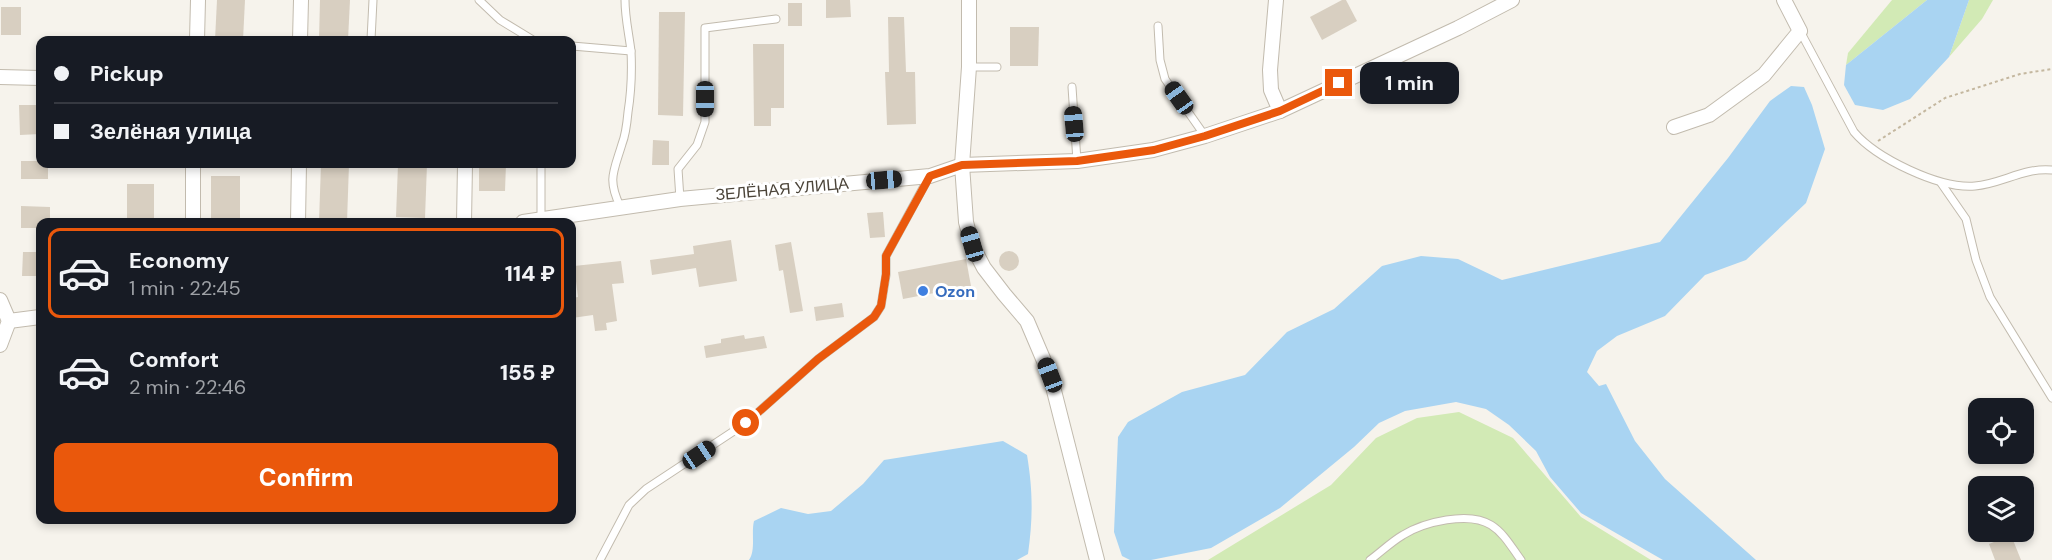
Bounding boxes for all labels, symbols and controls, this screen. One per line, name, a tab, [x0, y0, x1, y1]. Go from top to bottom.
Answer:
text: Pickup	[90, 59, 164, 88]
callout: 1 min	[1360, 62, 1459, 104]
route end	[1325, 69, 1352, 96]
text: 1 min	[1385, 70, 1434, 96]
car	[1161, 78, 1197, 118]
car	[696, 81, 714, 117]
car	[1063, 105, 1085, 143]
text: Зелёная улица	[90, 117, 251, 146]
car	[865, 169, 903, 191]
street label: ЗЕЛЁНАЯ УЛИЦА	[714, 173, 850, 205]
car	[958, 224, 986, 264]
icon: car	[57, 246, 111, 300]
text: Economy	[129, 246, 229, 275]
text: 114 ₽	[505, 259, 555, 288]
text: 1 min · 22:45	[129, 275, 241, 301]
place label: Ozon	[935, 281, 975, 302]
marker: Ozon	[916, 284, 930, 298]
icon: car	[57, 345, 111, 399]
text: Comfort	[129, 345, 219, 374]
car	[1035, 355, 1065, 395]
text: 155 ₽	[500, 358, 555, 387]
text: 2 min · 22:46	[129, 374, 246, 400]
map controls	[1968, 398, 2034, 542]
button: locate	[1968, 398, 2034, 464]
route start	[732, 409, 759, 436]
car	[679, 437, 719, 473]
button: Confirm	[54, 443, 558, 512]
button: layers	[1968, 476, 2034, 542]

